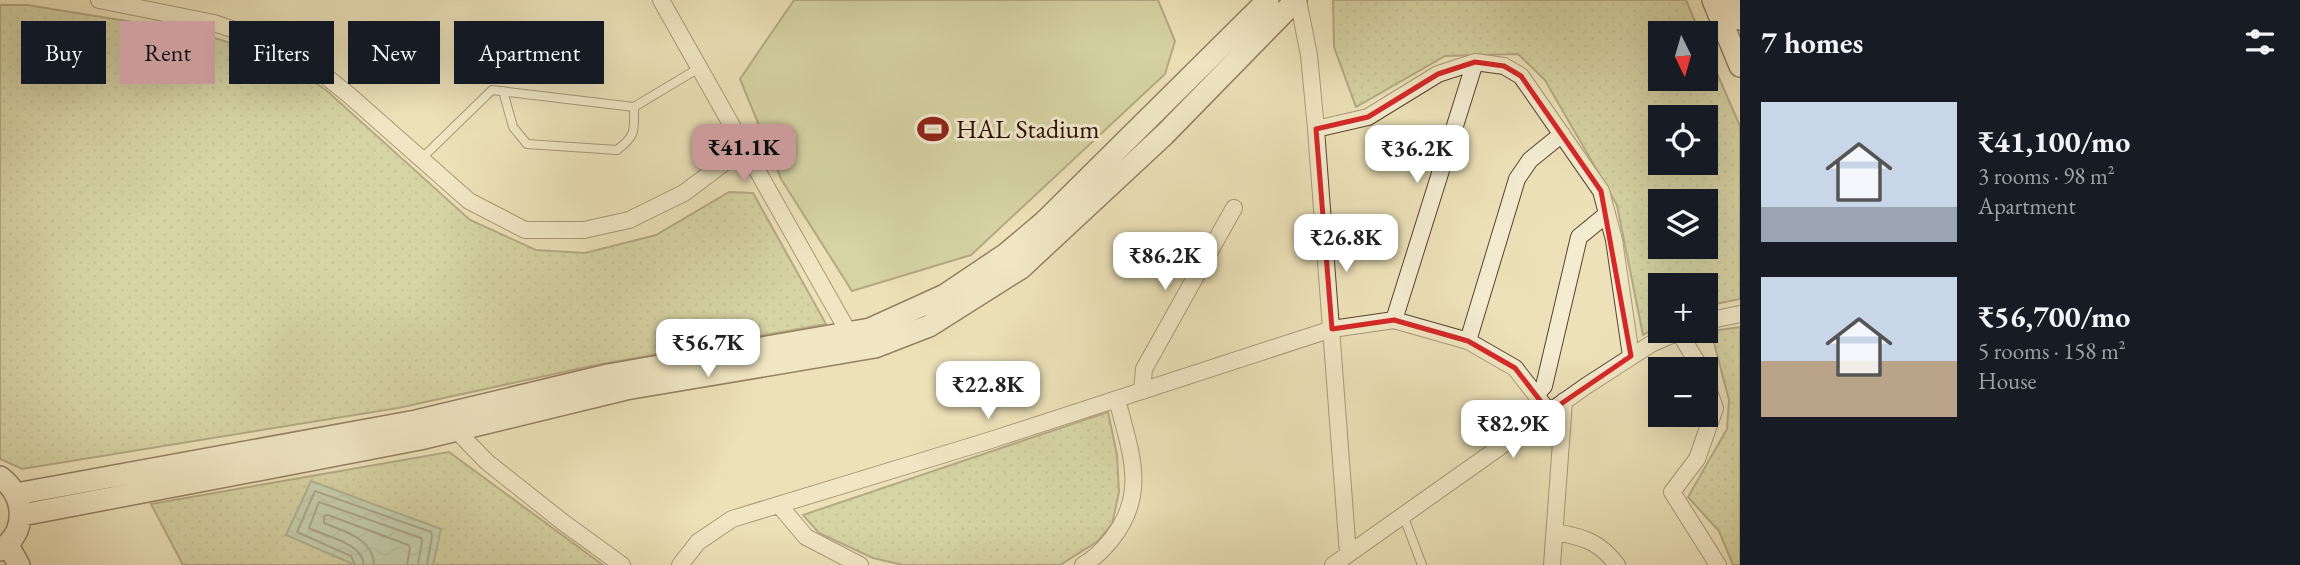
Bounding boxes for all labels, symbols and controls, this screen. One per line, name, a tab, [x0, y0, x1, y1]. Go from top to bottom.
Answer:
chip: Buy	[21, 21, 106, 84]
chip: Rent	[120, 21, 215, 84]
chip: Filters	[229, 21, 334, 84]
chip: New	[348, 21, 440, 84]
chip: Apartment	[454, 21, 604, 84]
north arrow	[1648, 21, 1718, 91]
map controls	[1648, 21, 1718, 427]
text: 7 homes	[1761, 23, 1863, 62]
icon: filters	[2241, 23, 2279, 61]
button: locate	[1648, 105, 1718, 175]
sports icon: HAL Stadium	[916, 112, 950, 146]
place label: HAL Stadium	[956, 112, 1100, 146]
text: ₹41,100/mo	[1978, 122, 2130, 161]
pin: ₹41.1K	[687, 124, 801, 184]
pin: ₹36.2K	[1360, 125, 1474, 185]
icon: home	[1817, 130, 1901, 214]
text: ₹41.1K	[708, 132, 780, 162]
text: ₹36.2K	[1381, 133, 1453, 163]
text: 3 rooms · 98 m²	[1978, 161, 2115, 191]
button: layers	[1648, 189, 1718, 259]
text: Apartment	[1978, 191, 2076, 221]
pin: ₹26.8K	[1289, 215, 1403, 274]
text: ₹26.8K	[1310, 222, 1382, 252]
pin: ₹86.2K	[1108, 232, 1222, 292]
text: ₹86.2K	[1129, 240, 1201, 270]
button: +	[1648, 273, 1718, 343]
text: ₹56,700/mo	[1978, 297, 2130, 336]
icon: home	[1817, 305, 1901, 389]
pin: ₹56.7K	[651, 320, 765, 379]
text: ₹56.7K	[672, 327, 744, 357]
text: 5 rooms · 158 m²	[1978, 336, 2126, 366]
button: −	[1648, 357, 1718, 427]
pin: ₹22.8K	[931, 362, 1045, 421]
text: House	[1978, 366, 2037, 396]
text: ₹22.8K	[952, 369, 1024, 399]
pin: ₹82.9K	[1456, 400, 1570, 460]
text: ₹82.9K	[1477, 408, 1549, 438]

